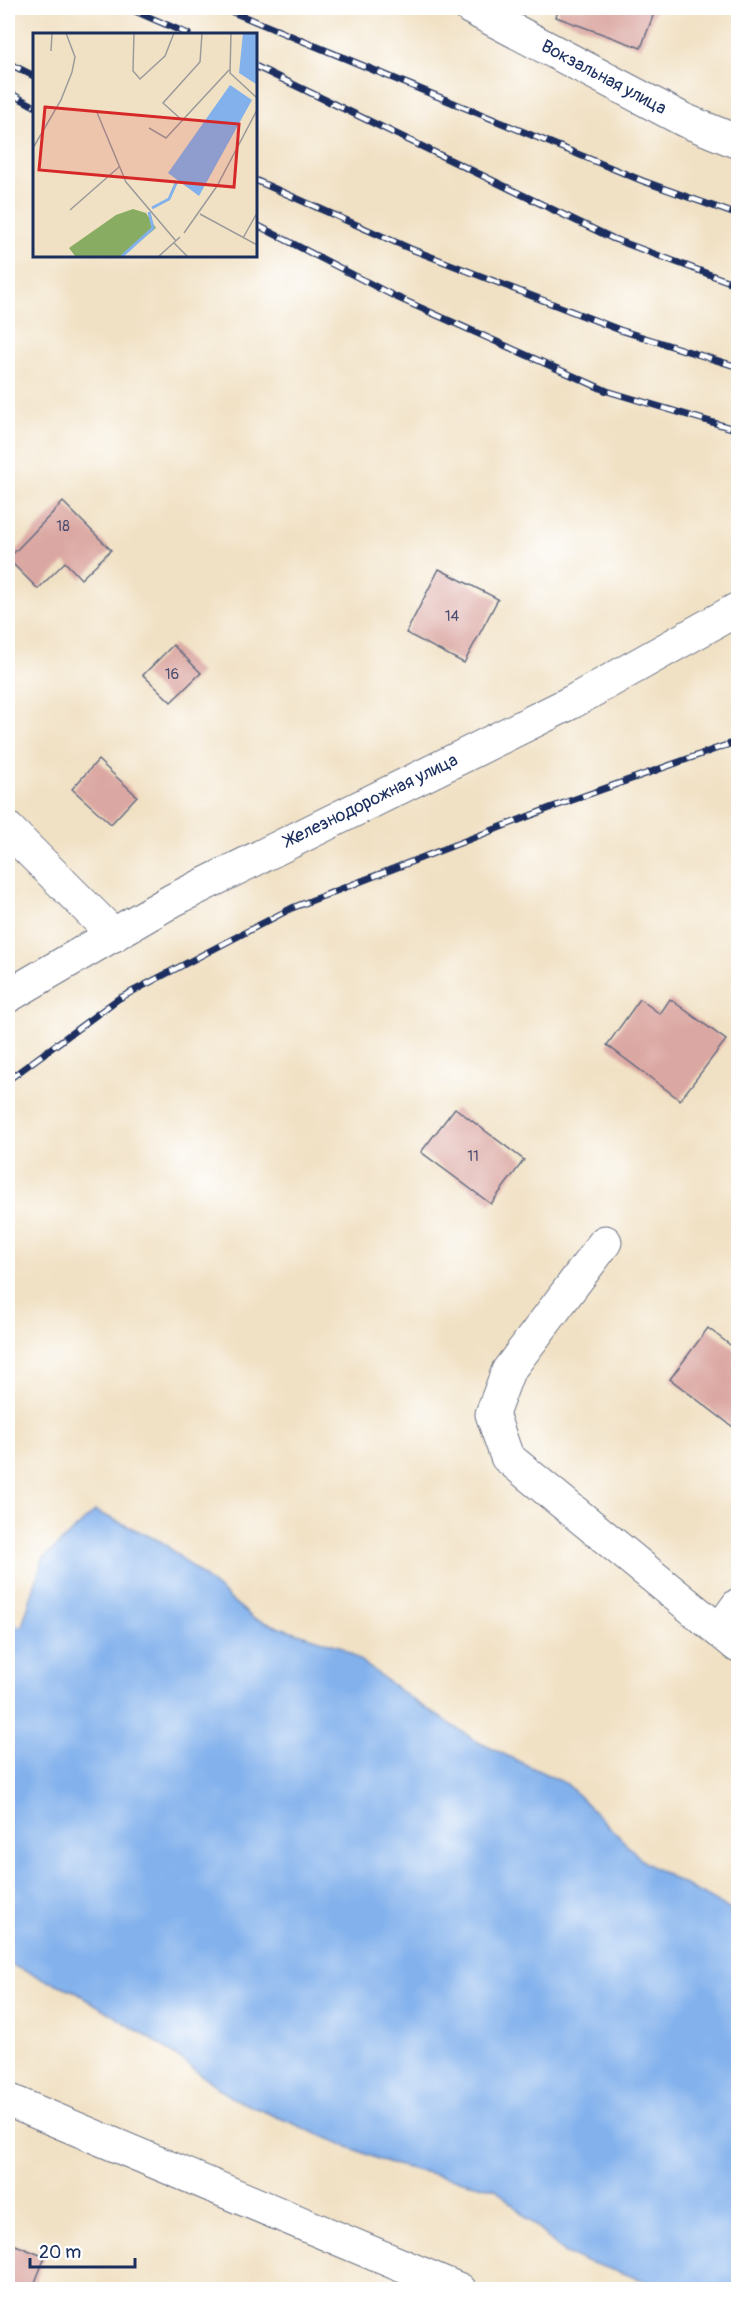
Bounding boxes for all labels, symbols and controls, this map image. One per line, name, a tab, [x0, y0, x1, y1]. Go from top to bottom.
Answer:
inset map	[33, 33, 256, 256]
street label: Вокзальная улица	[537, 35, 670, 120]
house number: 18	[56, 517, 70, 536]
house number: 14	[445, 607, 460, 626]
house number: 16	[165, 665, 179, 684]
street label: Железнодорожная улица	[278, 748, 462, 854]
house number: 11	[467, 1147, 479, 1166]
scale bar	[30, 2231, 135, 2269]
text: 20 m	[39, 2241, 81, 2264]

